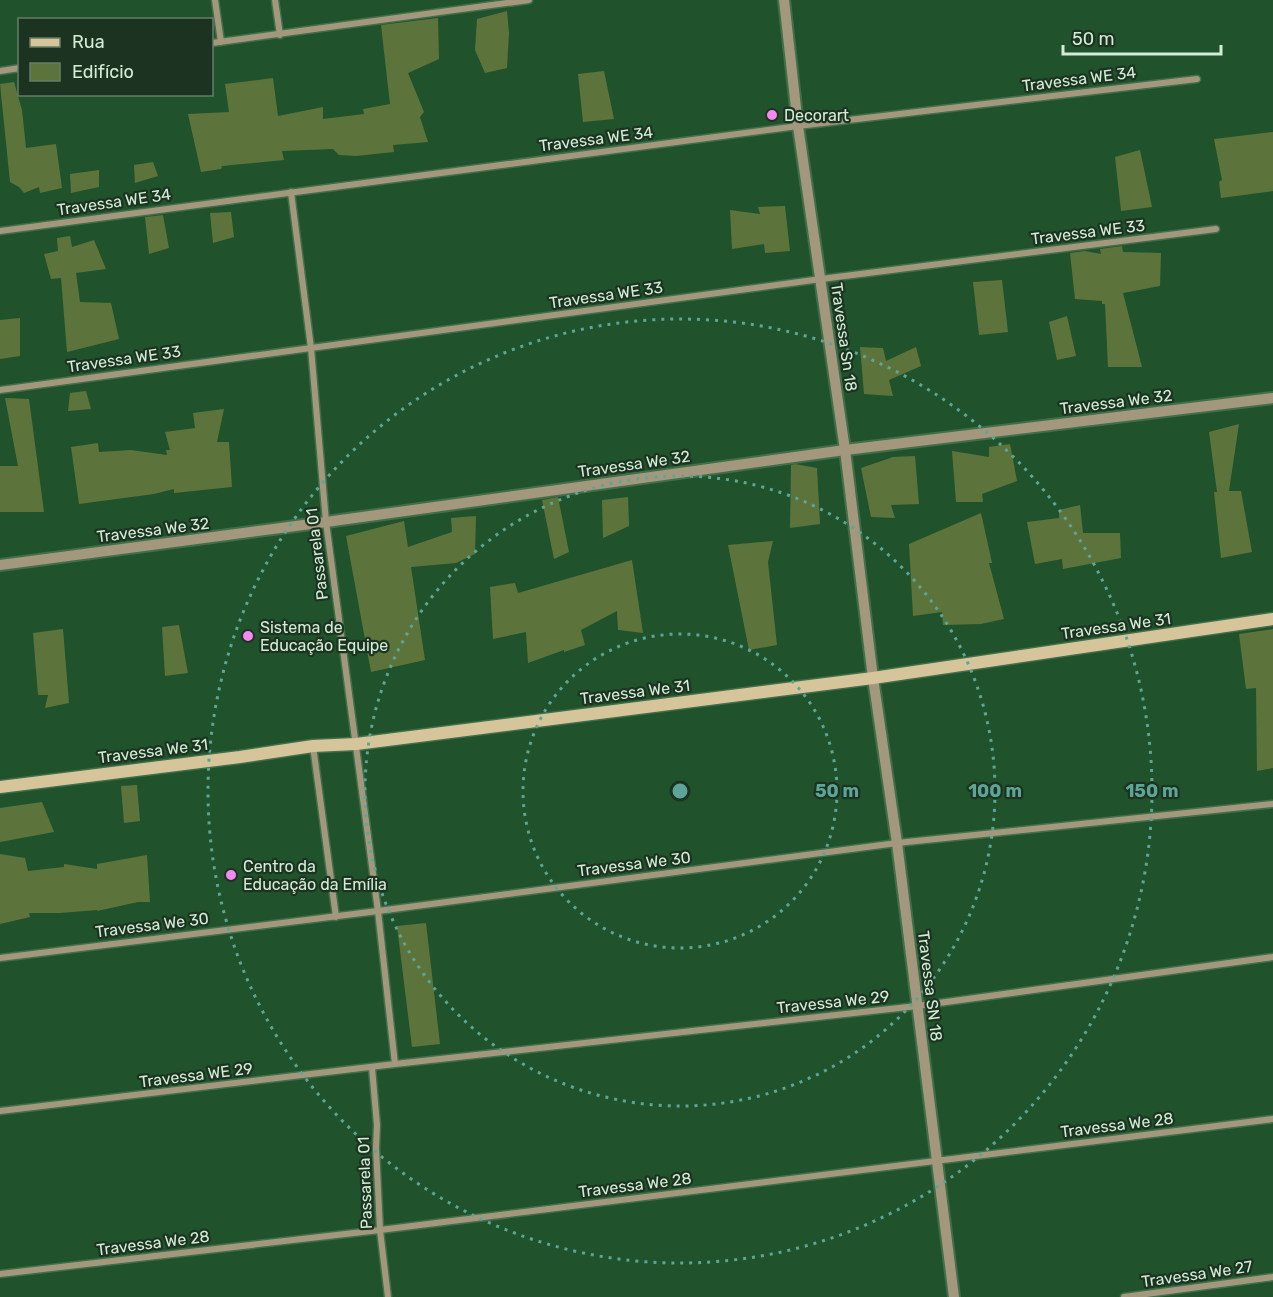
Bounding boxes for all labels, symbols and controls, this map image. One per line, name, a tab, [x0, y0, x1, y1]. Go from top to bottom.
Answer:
legend	[18, 18, 213, 96]
scale bar	[1063, 18, 1220, 56]
text: 50 m	[1072, 28, 1115, 50]
text: Rua	[72, 31, 105, 53]
text: Edifício	[72, 61, 134, 83]
street label: Travessa WE 34	[1021, 63, 1137, 95]
place label: Decorart	[784, 106, 849, 125]
marker: Decorart	[765, 108, 779, 122]
street label: Travessa WE 34	[538, 123, 654, 155]
street label: Travessa WE 34	[56, 185, 172, 219]
street label: Travessa WE 33	[1030, 216, 1146, 248]
street label: Travessa WE 33	[548, 278, 664, 312]
street label: Travessa Sn 18	[827, 281, 861, 393]
street label: Travessa WE 33	[66, 342, 182, 376]
street label: Travessa We 32	[1059, 386, 1173, 418]
street label: Travessa We 32	[577, 447, 691, 481]
street label: Passarela 01	[302, 507, 332, 601]
street label: Travessa We 32	[96, 514, 210, 546]
street label: Travessa We 31	[1060, 609, 1172, 643]
place label: Sistema de Educação Equipe	[260, 618, 388, 655]
marker: Sistema de Educação Equipe	[241, 629, 255, 643]
street label: Travessa We 31	[579, 676, 691, 708]
street label: Travessa We 31	[97, 735, 209, 767]
text: 50 m	[815, 780, 859, 802]
text: 100 m	[968, 780, 1022, 802]
text: 150 m	[1125, 780, 1179, 802]
centre of rings	[670, 781, 690, 801]
street label: Travessa We 30	[576, 848, 692, 880]
place label: Centro da Educação da Emília	[243, 857, 387, 894]
marker: Centro da Educação da Emília	[224, 868, 238, 882]
street label: Travessa We 30	[94, 909, 210, 941]
street label: Travessa SN 18	[914, 930, 946, 1042]
street label: Travessa We 29	[776, 987, 890, 1017]
street label: Travessa WE 29	[138, 1059, 254, 1091]
street label: Travessa We 28	[1059, 1109, 1175, 1141]
street label: Passarela 01	[354, 1136, 376, 1230]
street label: Travessa We 28	[577, 1169, 693, 1201]
street label: Travessa We 28	[95, 1227, 211, 1259]
street label: Travessa We 27	[1140, 1257, 1254, 1291]

